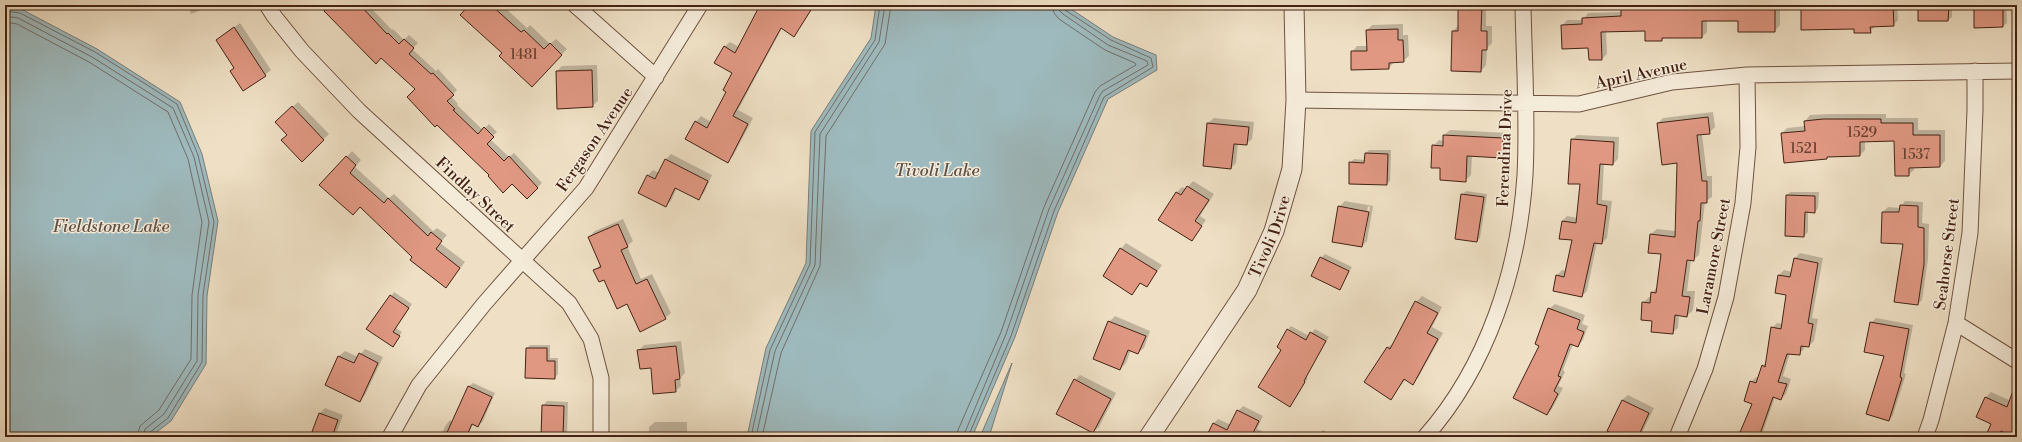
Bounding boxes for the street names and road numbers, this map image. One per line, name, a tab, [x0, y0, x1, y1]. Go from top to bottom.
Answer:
street label: April Avenue	[1592, 54, 1689, 94]
street label: Fergason Avenue	[552, 83, 637, 196]
street label: Ferendina Drive	[1493, 89, 1517, 207]
street label: Findlay Street	[431, 153, 519, 237]
street label: Tivoli Drive	[1245, 193, 1295, 281]
street label: Laramore Street	[1693, 196, 1735, 316]
street label: Seahorse Street	[1930, 197, 1964, 311]

